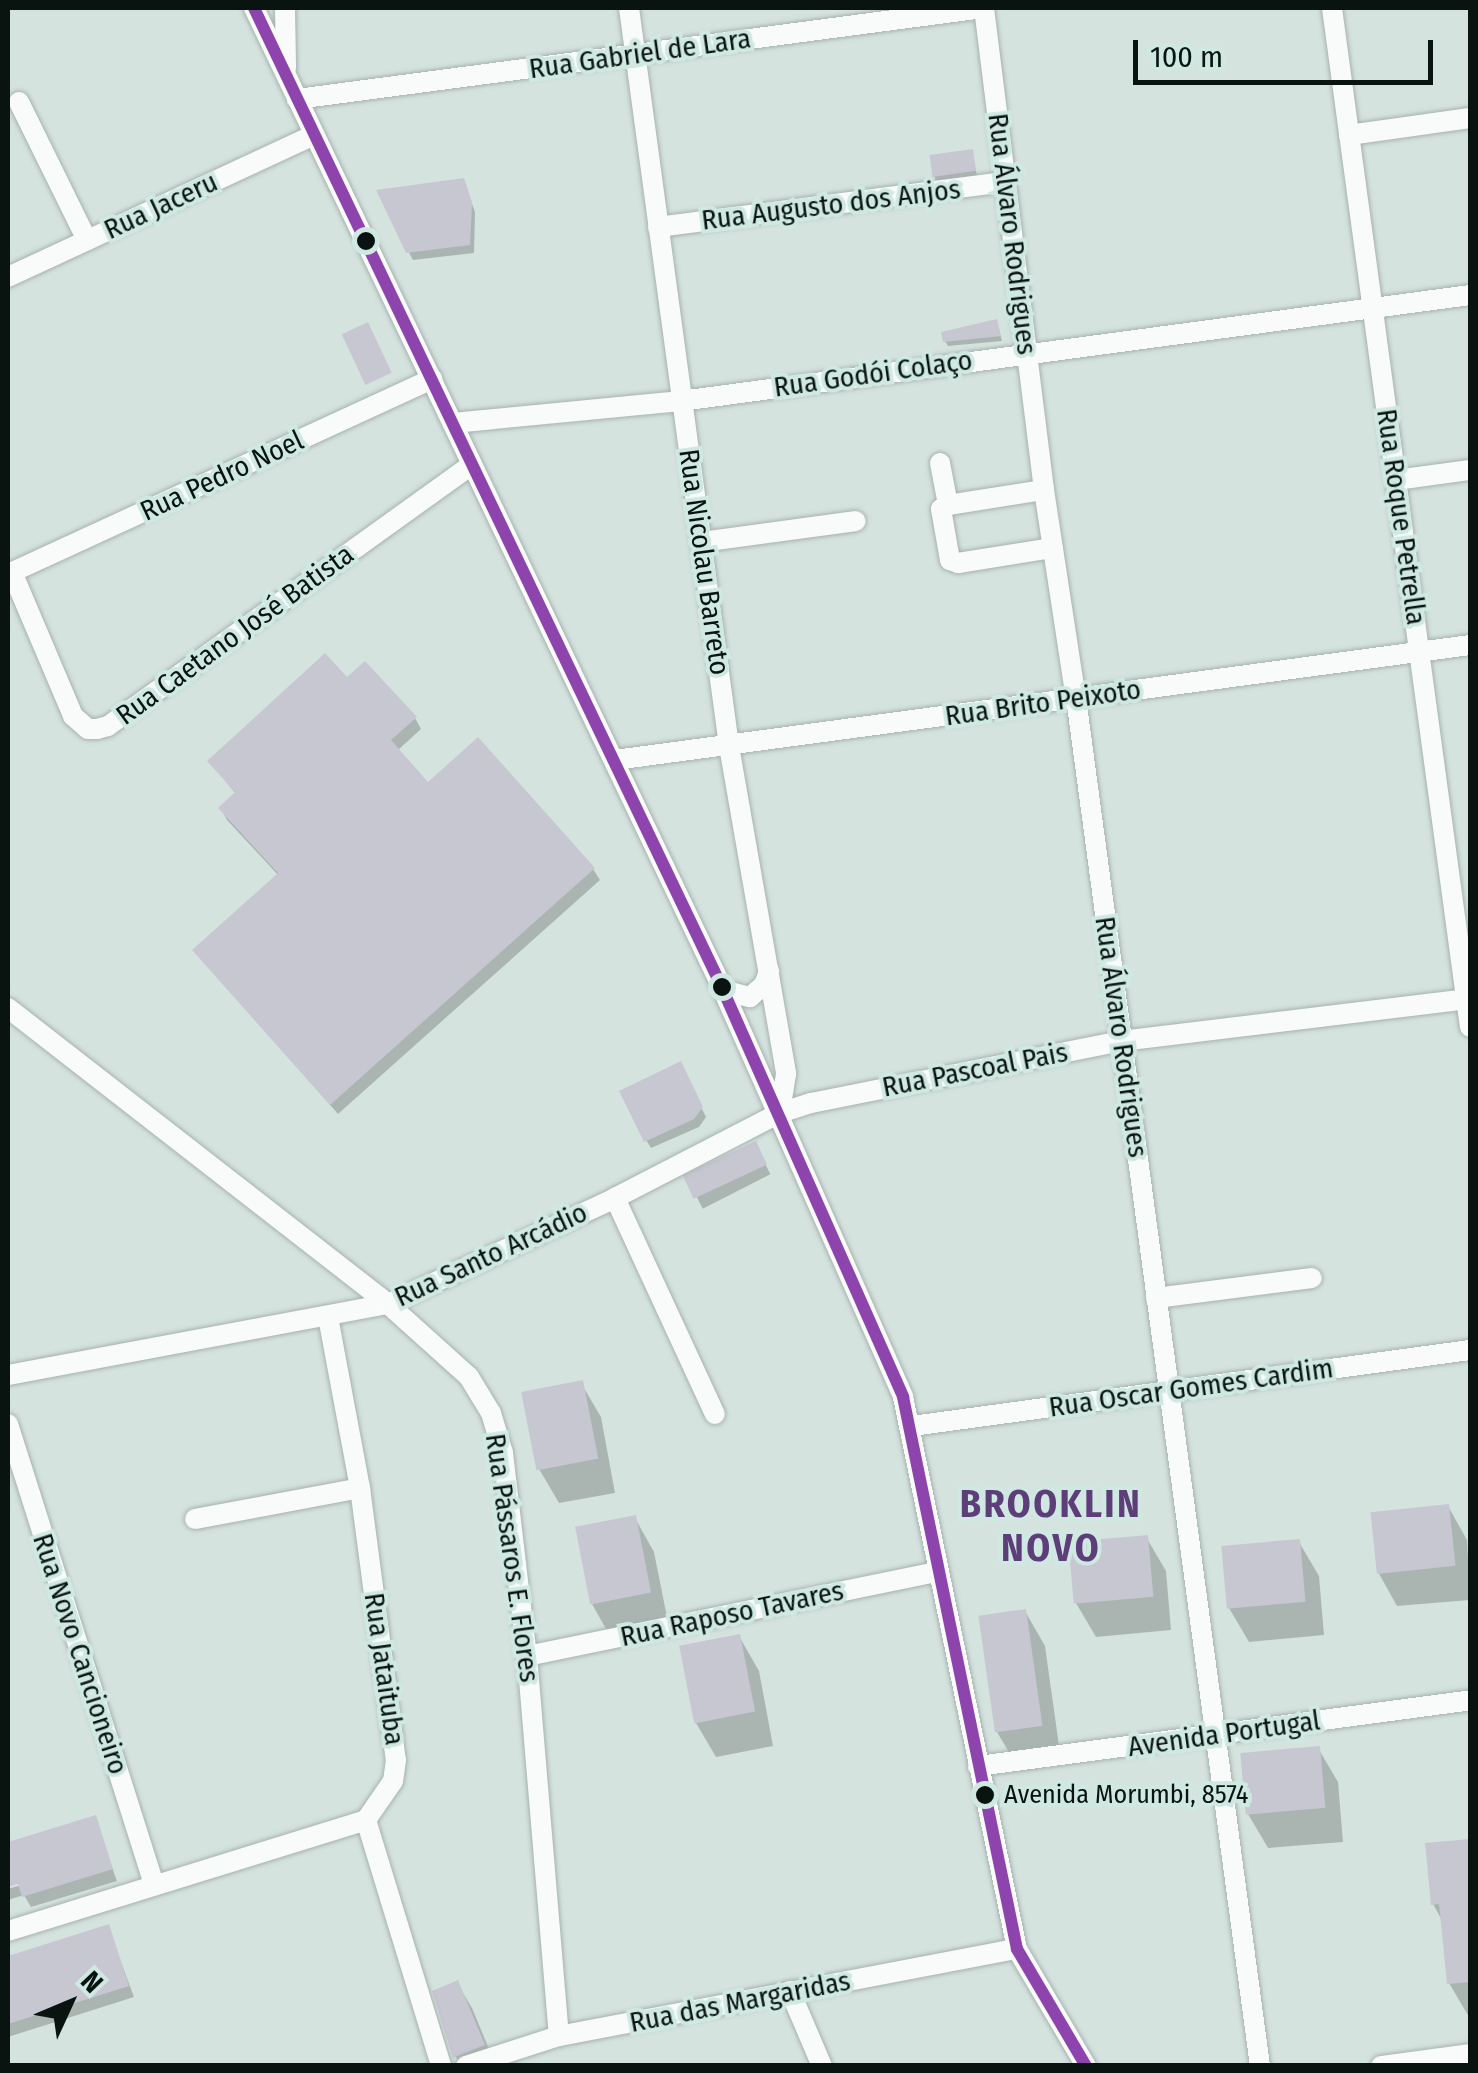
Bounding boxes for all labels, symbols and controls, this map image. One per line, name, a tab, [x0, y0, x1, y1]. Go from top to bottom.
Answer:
scale bar	[1138, 20, 1438, 82]
street label: Rua Gabriel de Lara	[527, 22, 753, 86]
text: 100 m	[1150, 39, 1223, 75]
street label: Rua Álvaro Rodrigues	[981, 111, 1043, 357]
street label: Rua Jaceru	[99, 165, 223, 247]
street label: Rua Augusto dos Anjos	[700, 172, 962, 238]
unlabelled marker	[356, 231, 376, 251]
street label: Rua Godói Colaço	[772, 343, 974, 405]
street label: Rua Roque Petrella	[1369, 407, 1433, 627]
street label: Rua Pedro Noel	[135, 424, 309, 528]
street label: Rua Nicolau Barreto	[672, 447, 736, 677]
street label: Rua Caetano José Batista	[110, 538, 360, 732]
street label: Rua Brito Peixoto	[943, 673, 1143, 733]
street label: Rua Álvaro Rodrigues	[1087, 914, 1155, 1160]
unlabelled marker	[712, 977, 732, 997]
street label: Rua Pascoal Pais	[879, 1036, 1071, 1104]
street label: Rua Santo Arcádio	[389, 1196, 593, 1314]
street label: Rua Oscar Gomes Cardim	[1047, 1351, 1335, 1425]
street label: Rua Pássaros E. Flores	[478, 1432, 546, 1684]
district label: BROOKLIN NOVO	[960, 1482, 1142, 1572]
street label: Rua Novo Cancioneiro	[25, 1529, 135, 1779]
street label: Rua Raposo Tavares	[617, 1574, 847, 1654]
street label: Rua Jataituba	[357, 1591, 411, 1747]
street label: Avenida Portugal	[1126, 1704, 1322, 1764]
place label: Avenida Morumbi, 8574	[1004, 1779, 1248, 1811]
marker: Avenida Morumbi, 8574	[975, 1785, 995, 1805]
north arrow	[20, 1953, 120, 2053]
text: N	[74, 1964, 110, 1999]
street label: Rua das Margaridas	[627, 1964, 853, 2040]

